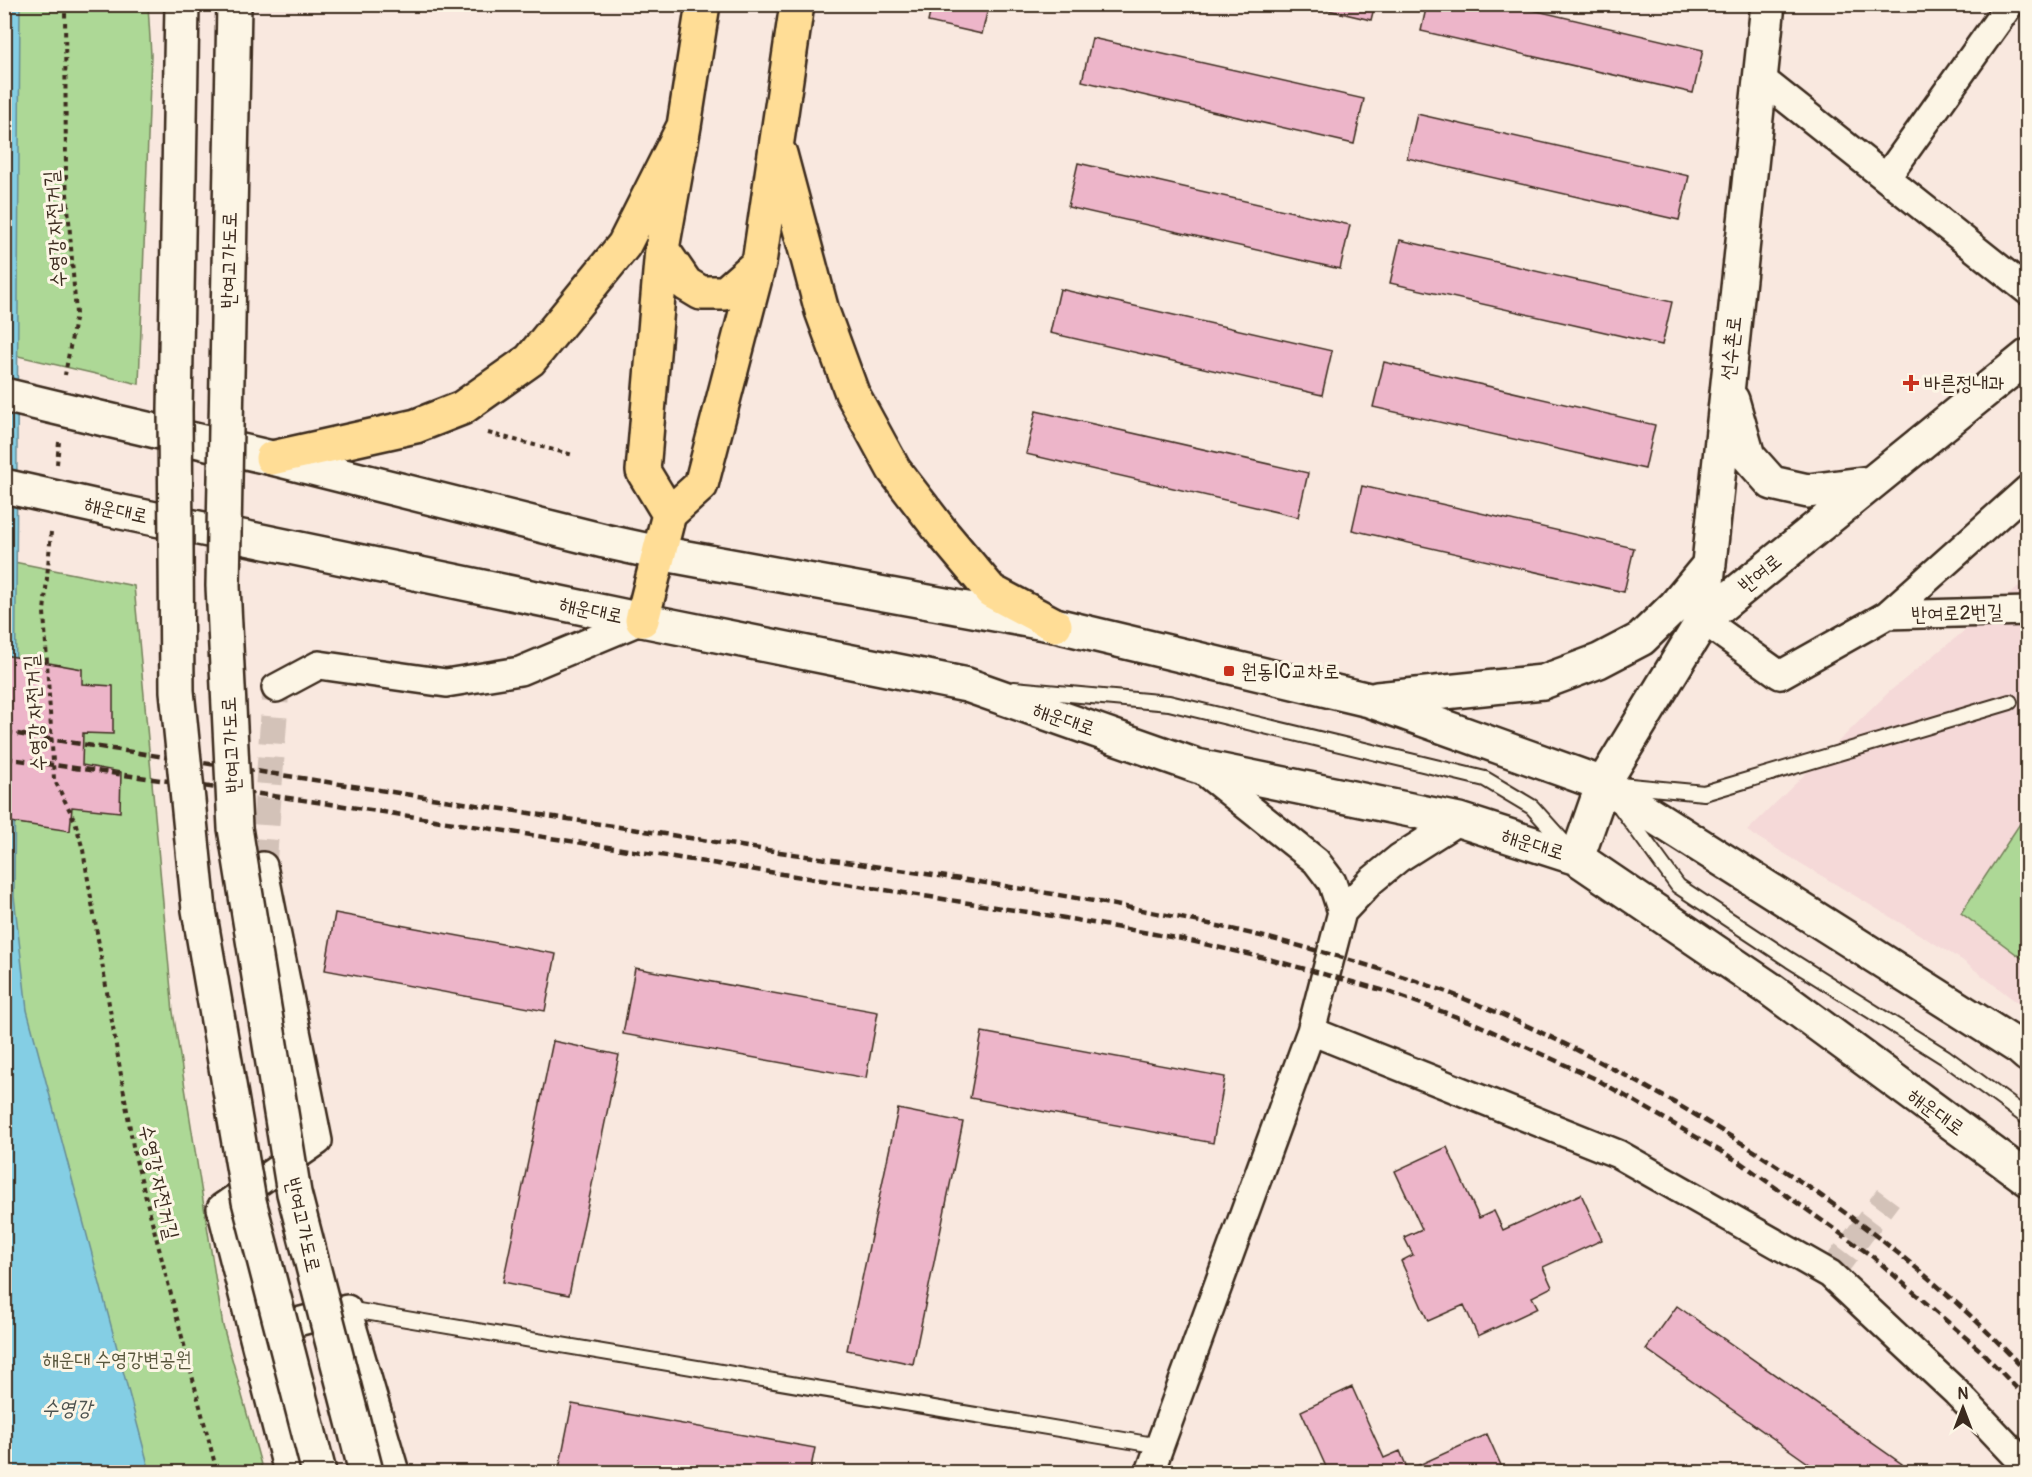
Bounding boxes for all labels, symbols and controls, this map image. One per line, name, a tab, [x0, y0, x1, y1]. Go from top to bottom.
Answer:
street label: 수영강 자전거길	[38, 170, 72, 288]
street label: 반여고가도로	[216, 212, 242, 308]
street label: 선수촌로	[1715, 315, 1747, 381]
place label: 바른정내과	[1924, 371, 2004, 396]
marker: 바른정내과	[1902, 374, 1920, 392]
street label: 해운대로	[82, 491, 150, 529]
street label: 반여로	[1733, 548, 1787, 598]
street label: 해운대로	[557, 591, 625, 629]
street label: 반여로2번길	[1911, 599, 2003, 627]
street label: 수영강 자전거길	[18, 654, 52, 772]
place label: 원동IC교차로	[1241, 659, 1339, 684]
marker: 원동IC교차로	[1222, 664, 1236, 678]
street label: 반여고가도로	[216, 696, 246, 794]
street label: 해운대로	[1029, 697, 1099, 741]
street label: 해운대로	[1499, 823, 1567, 865]
street label: 해운대로	[1903, 1083, 1969, 1141]
street label: 수영강 자전거길	[134, 1122, 184, 1242]
street label: 반여고가도로	[280, 1175, 326, 1275]
park label: 해운대 수영강변공원	[42, 1347, 192, 1372]
north arrow	[1933, 1378, 1993, 1438]
text: N	[1958, 1384, 1969, 1404]
water label: 수영강	[42, 1395, 94, 1422]

